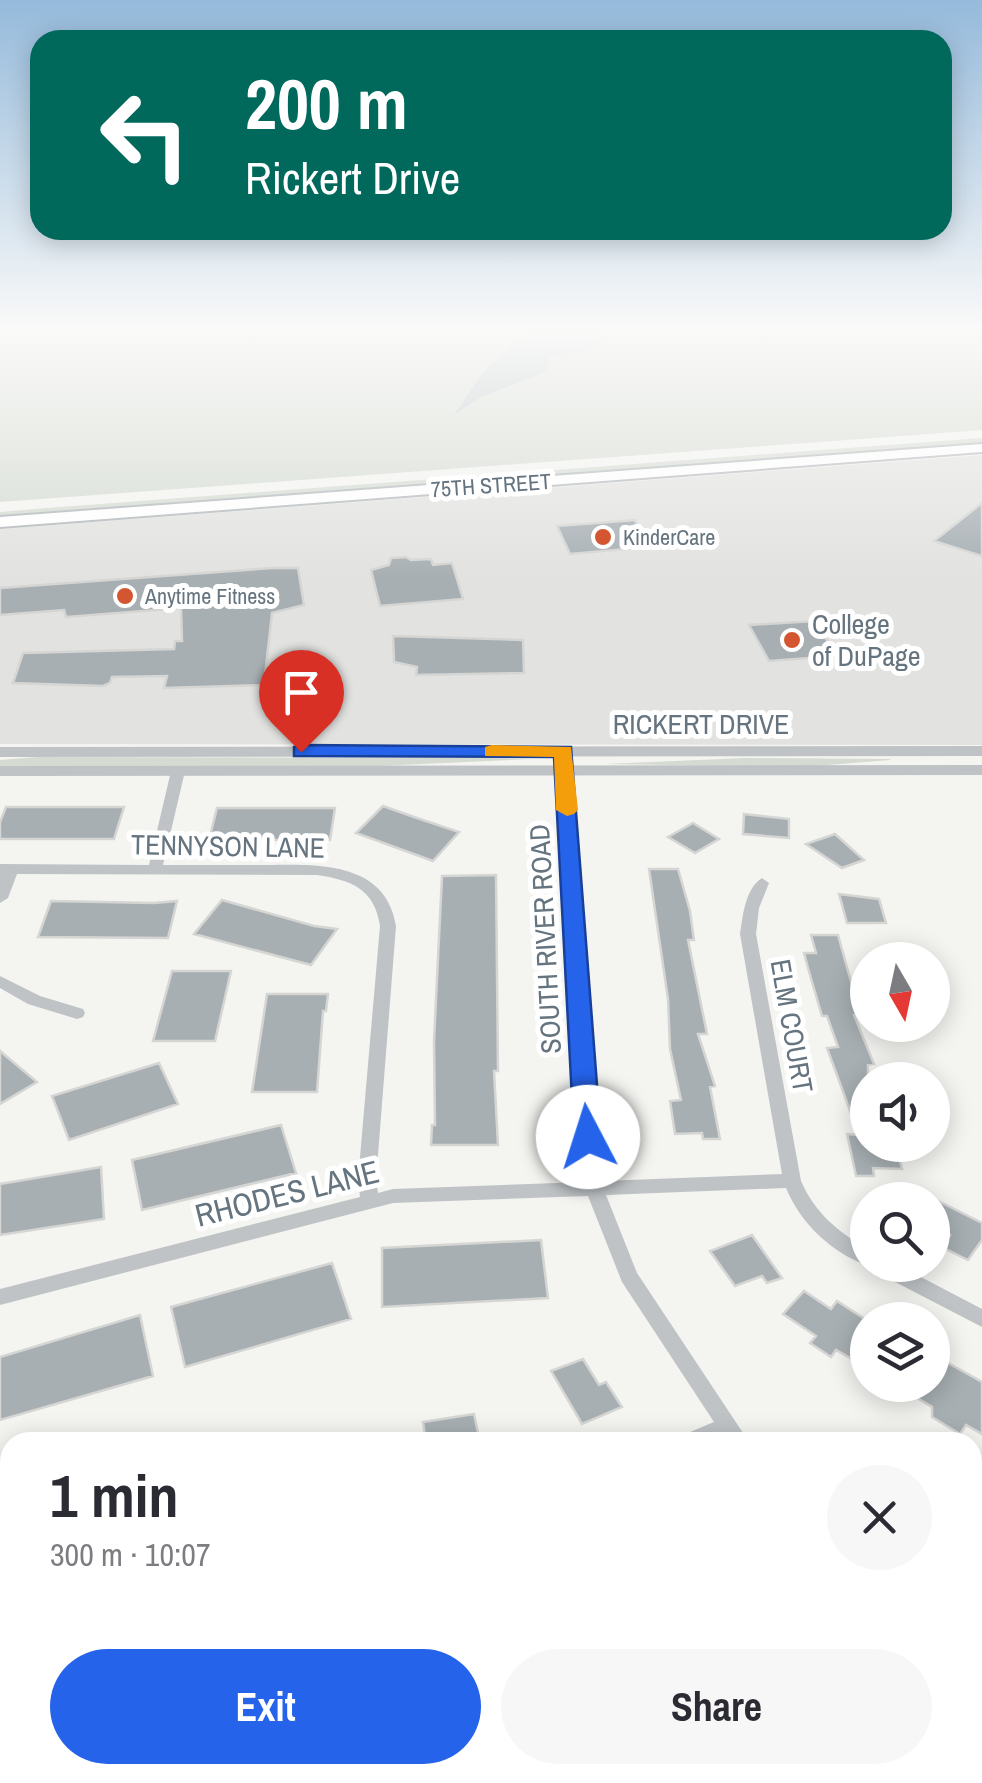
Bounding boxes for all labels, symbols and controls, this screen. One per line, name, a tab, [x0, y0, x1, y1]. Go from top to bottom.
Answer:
text: 200 m	[245, 57, 408, 151]
icon: left	[80, 70, 210, 200]
text: Rickert Drive	[245, 147, 460, 208]
street label: 75TH STREET	[430, 466, 552, 504]
place label: KinderCare	[623, 522, 715, 552]
marker: KinderCare	[592, 526, 614, 548]
place label: Anytime Fitness	[144, 581, 275, 611]
marker: Anytime Fitness	[114, 585, 136, 607]
place label: College of DuPage	[812, 605, 921, 675]
marker: College of DuPage	[781, 629, 803, 651]
pin	[259, 650, 344, 753]
icon: arrive	[274, 665, 329, 720]
street label: RICKERT DRIVE	[613, 705, 789, 743]
street label: SOUTH RIVER ROAD	[520, 823, 570, 1055]
street label: TENNYSON LANE	[131, 825, 325, 867]
north arrow	[850, 942, 950, 1042]
map controls	[850, 942, 950, 1402]
street label: ELM COURT	[762, 956, 822, 1096]
button: sound	[850, 1062, 950, 1162]
position arrow	[536, 1085, 640, 1189]
street label: RHODES LANE	[191, 1149, 383, 1237]
button: search	[850, 1182, 950, 1282]
button: layers	[850, 1302, 950, 1402]
text: 1 min	[50, 1455, 179, 1536]
button: close	[827, 1465, 932, 1570]
text: 300 m · 10:07	[50, 1533, 210, 1576]
button: Exit	[50, 1649, 481, 1764]
button: Share	[501, 1649, 932, 1764]

